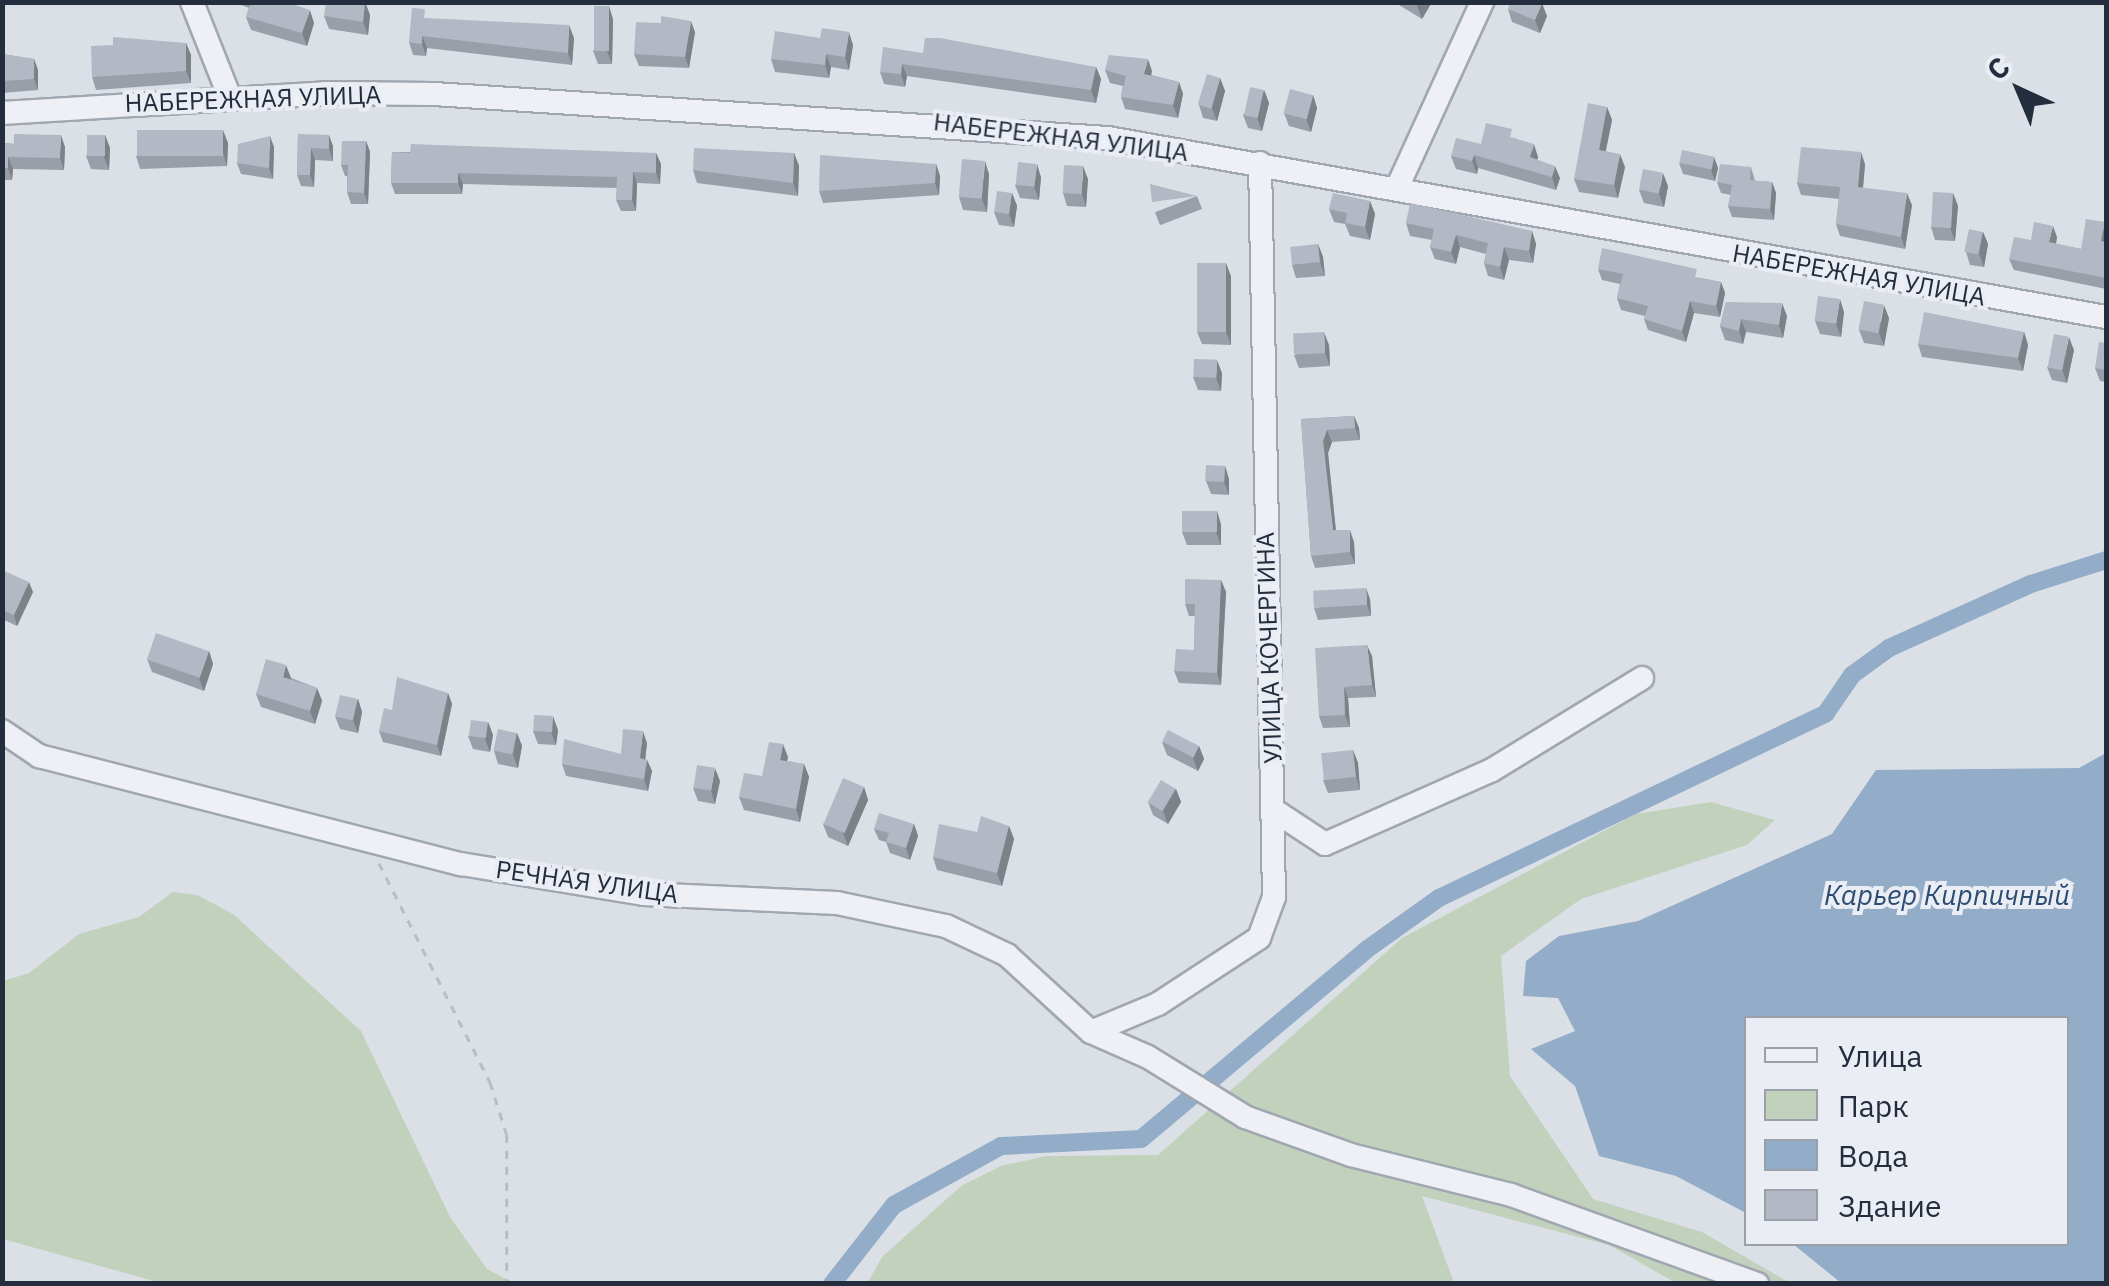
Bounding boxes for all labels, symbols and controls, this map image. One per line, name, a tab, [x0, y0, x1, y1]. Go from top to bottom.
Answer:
north arrow	[1969, 40, 2069, 140]
text: С	[1978, 48, 2017, 88]
street label: НАБЕРЕЖНАЯ УЛИЦА	[124, 80, 382, 118]
street label: НАБЕРЕЖНАЯ УЛИЦА	[932, 106, 1190, 168]
street label: НАБЕРЕЖНАЯ УЛИЦА	[1730, 238, 1988, 312]
street label: УЛИЦА КОЧЕРГИНА	[1250, 532, 1288, 764]
street label: РЕЧНАЯ УЛИЦА	[494, 854, 680, 910]
water label: Карьер Кирпичный	[1824, 878, 2070, 912]
legend	[1744, 1016, 2069, 1246]
text: Улица	[1838, 1036, 1923, 1075]
text: Парк	[1838, 1086, 1909, 1125]
text: Вода	[1838, 1136, 1908, 1175]
text: Здание	[1838, 1186, 1941, 1225]

